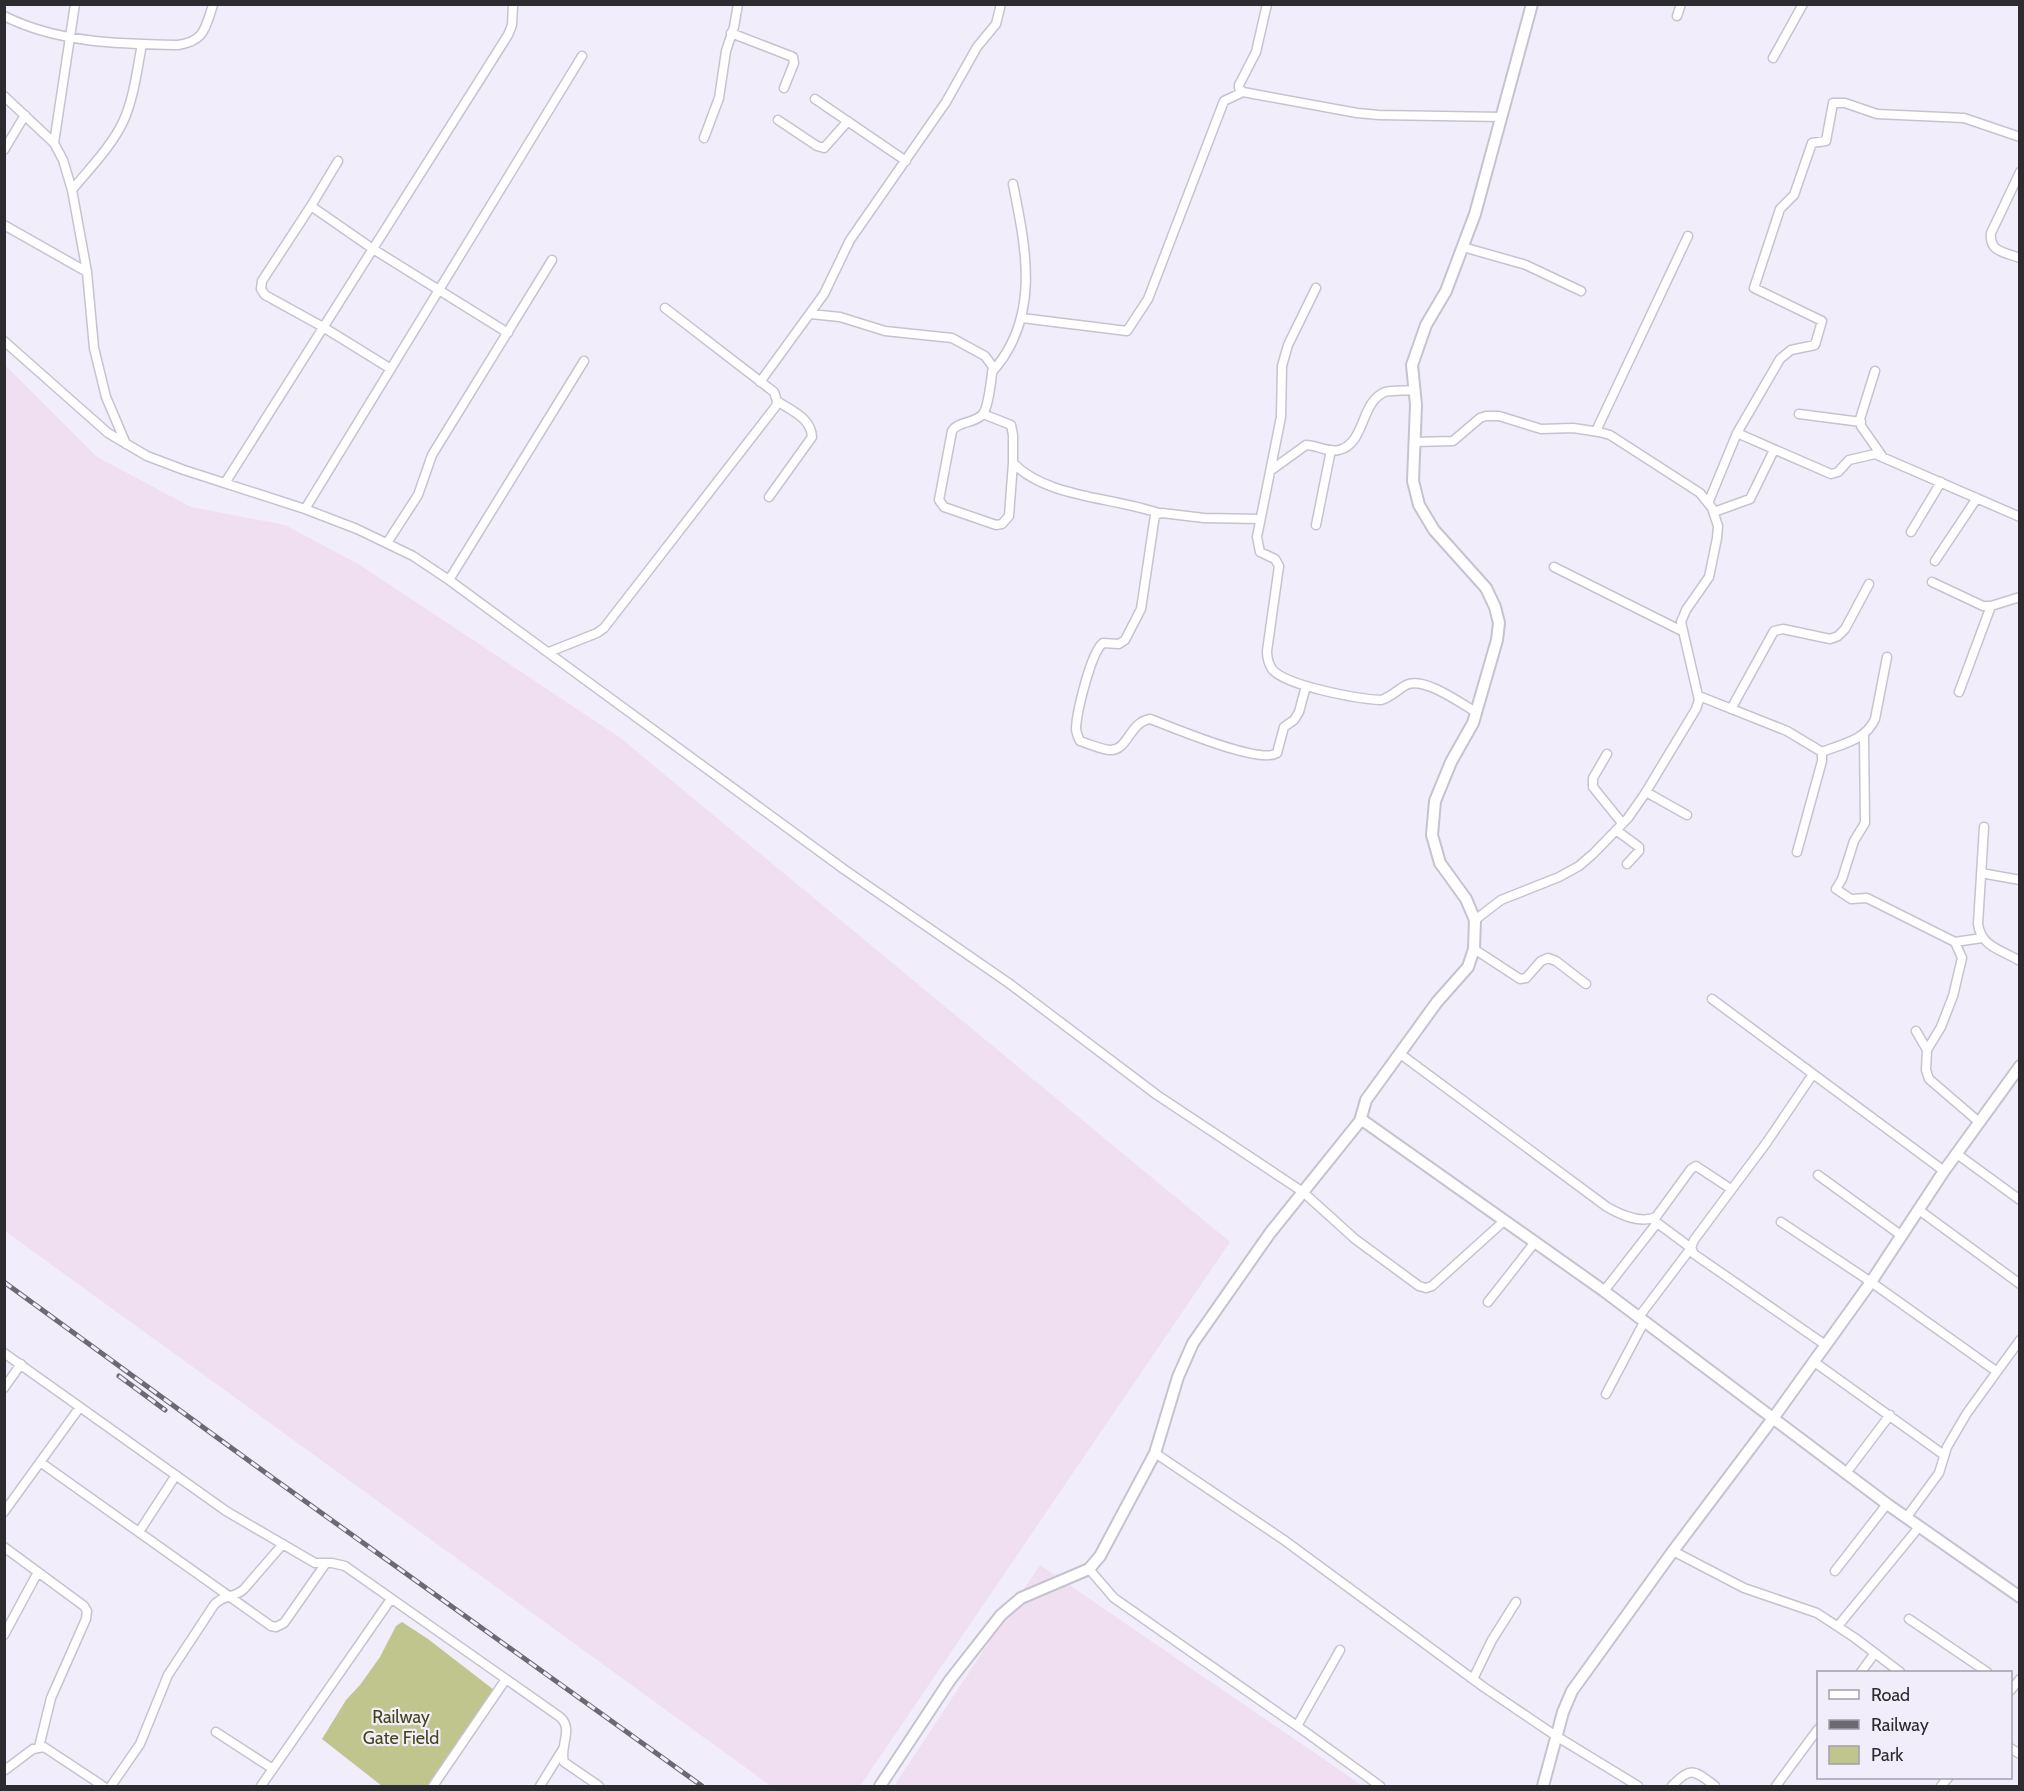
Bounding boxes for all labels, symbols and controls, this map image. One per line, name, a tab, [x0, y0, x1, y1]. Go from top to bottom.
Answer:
legend	[1817, 1671, 2012, 1779]
text: Road	[1871, 1684, 1910, 1706]
park label: Railway Gate Field	[363, 1706, 439, 1749]
text: Railway	[1871, 1714, 1929, 1736]
text: Park	[1871, 1744, 1904, 1766]

